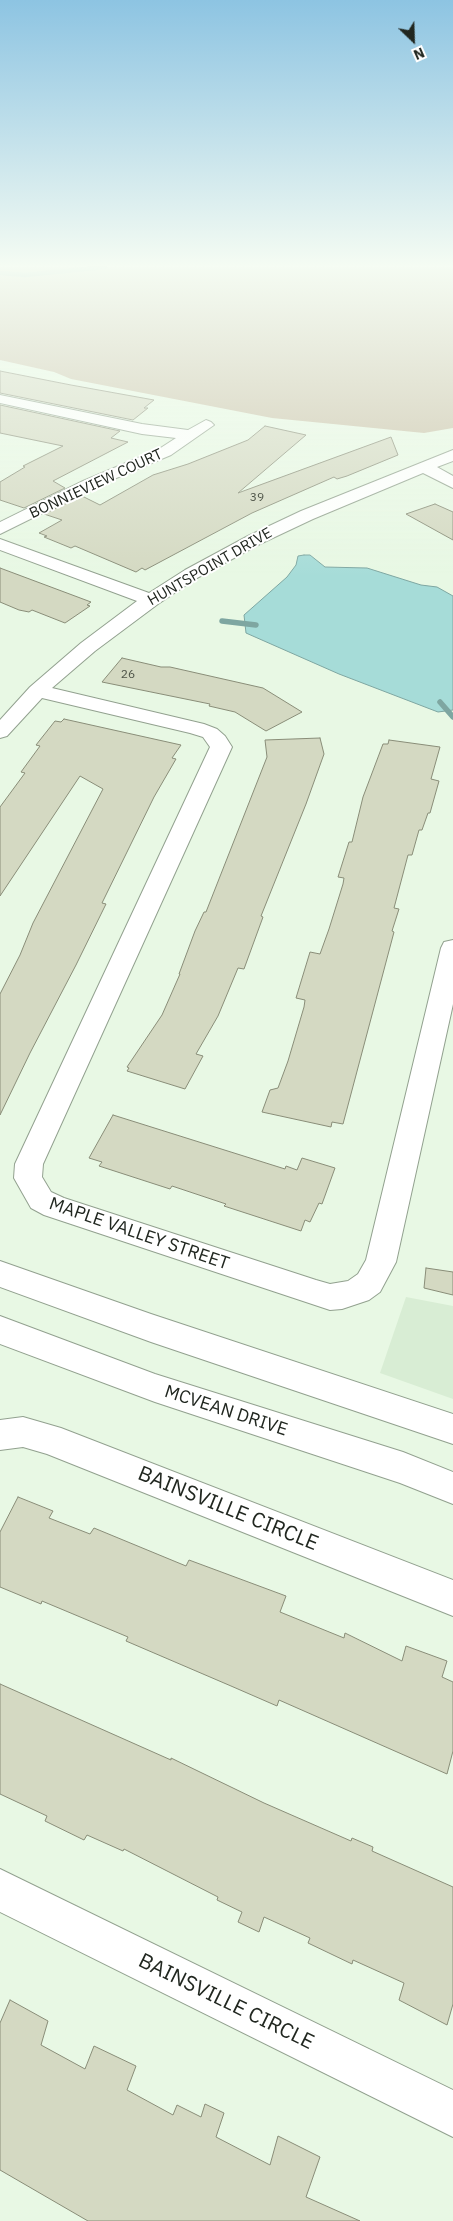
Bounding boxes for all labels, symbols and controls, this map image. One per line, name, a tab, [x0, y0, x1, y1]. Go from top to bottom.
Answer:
north arrow	[388, 15, 438, 65]
text: N	[411, 43, 427, 64]
street label: BONNIEVIEW COURT	[27, 445, 165, 523]
house number: 39	[250, 491, 264, 505]
street label: HUNTSPOINT DRIVE	[145, 524, 275, 610]
house number: 26	[121, 668, 135, 682]
street label: MAPLE VALLEY STREET	[46, 1193, 232, 1275]
street label: MCVEAN DRIVE	[162, 1381, 290, 1441]
street label: BAINSVILLE CIRCLE	[134, 1461, 322, 1557]
street label: BAINSVILLE CIRCLE	[134, 1949, 318, 2055]

